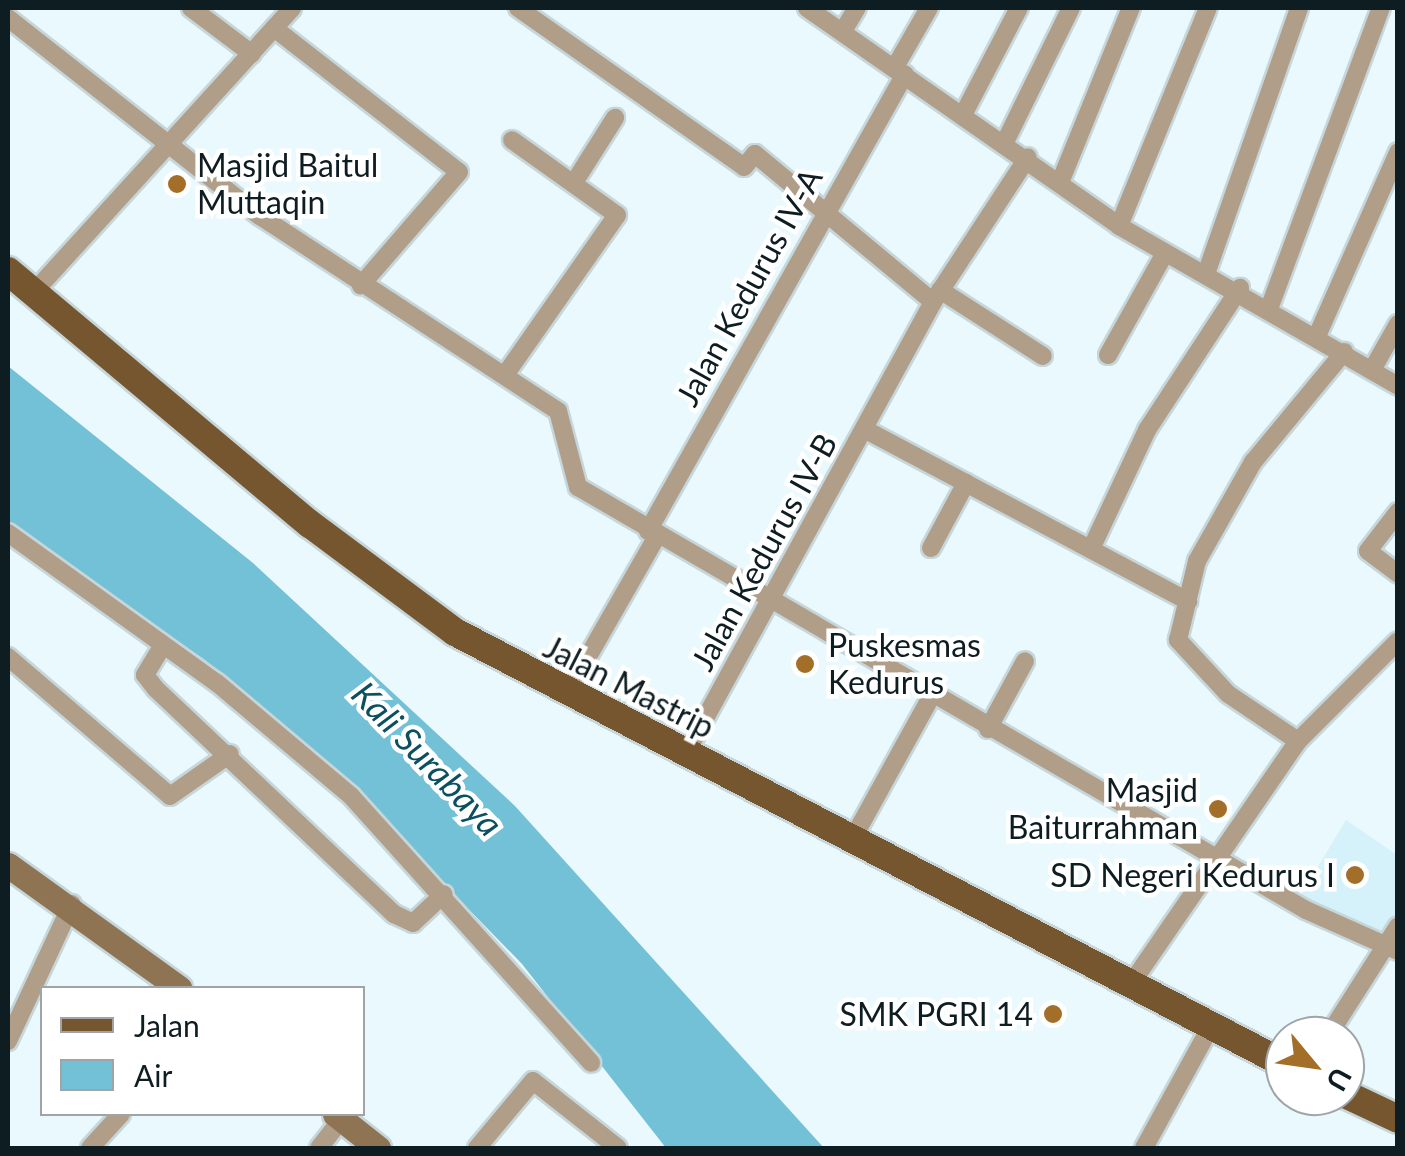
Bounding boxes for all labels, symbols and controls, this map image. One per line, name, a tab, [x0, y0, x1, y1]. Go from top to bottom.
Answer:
place label: Masjid Baitul Muttaqin	[197, 147, 378, 222]
street label: Jalan Kedurus IV-A	[668, 162, 830, 412]
marker: Masjid Baitul Muttaqin	[166, 173, 188, 195]
street label: Jalan Kedurus IV-B	[683, 427, 845, 677]
place label: Puskesmas Kedurus	[828, 627, 981, 702]
street label: Jalan Mastrip	[537, 628, 721, 746]
marker: Puskesmas Kedurus	[792, 651, 818, 677]
water label: Kali Surabaya	[344, 672, 512, 844]
place label: Masjid Baiturrahman	[1008, 772, 1198, 847]
marker: Masjid Baiturrahman	[1207, 798, 1229, 820]
place label: SD Negeri Kedurus I	[1050, 856, 1335, 894]
marker: SD Negeri Kedurus I	[1344, 864, 1366, 886]
legend	[40, 986, 365, 1116]
place label: SMK PGRI 14	[840, 995, 1033, 1033]
marker: SMK PGRI 14	[1042, 1003, 1064, 1025]
text: Jalan	[134, 1007, 200, 1043]
north arrow	[1265, 1016, 1365, 1116]
text: Air	[134, 1057, 172, 1093]
text: U	[1320, 1062, 1359, 1097]

